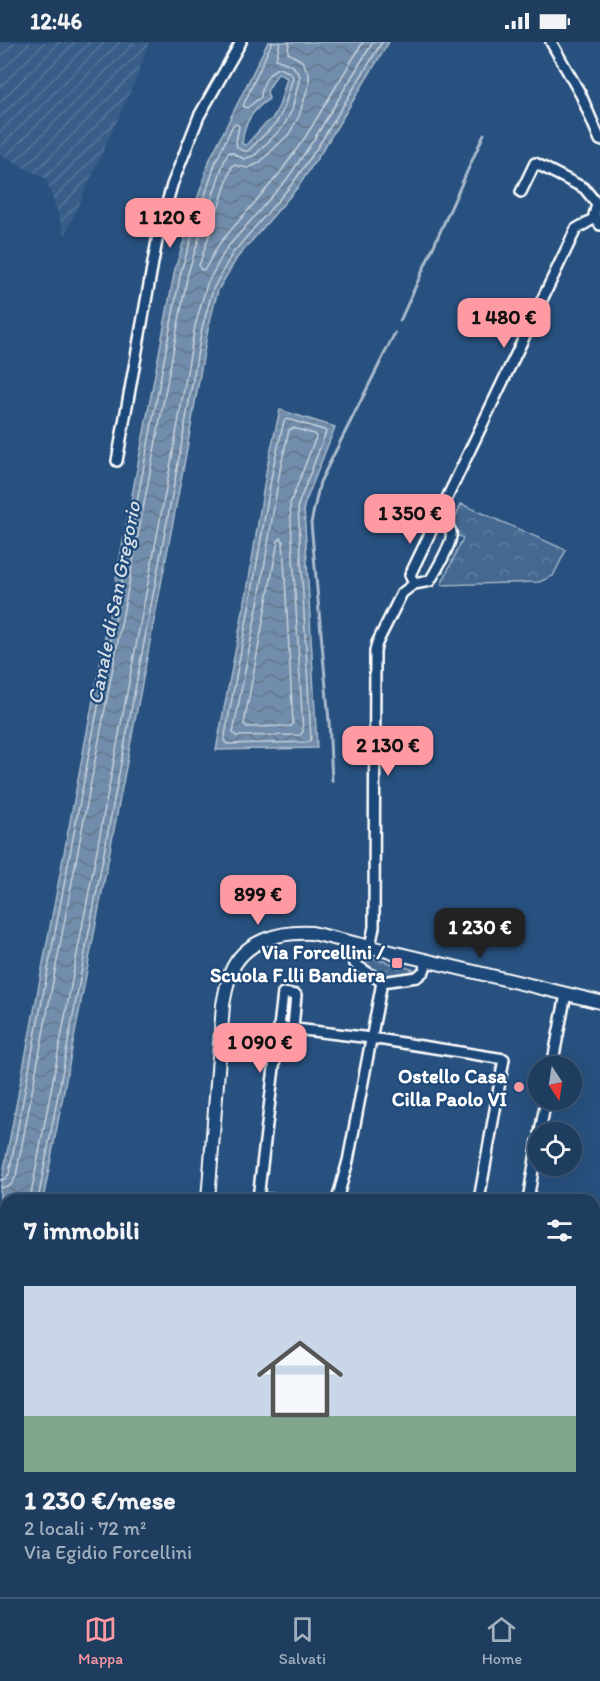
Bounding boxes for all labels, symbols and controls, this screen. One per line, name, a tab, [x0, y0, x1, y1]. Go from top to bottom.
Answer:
text: 12:46	[30, 8, 82, 35]
pin: 1 120 €	[115, 198, 225, 249]
text: 1 120 €	[139, 205, 201, 229]
pin: 1 480 €	[449, 298, 559, 349]
text: 1 480 €	[472, 305, 537, 329]
pin: 1 350 €	[355, 494, 465, 545]
water label: Canale di San Gregorio	[82, 498, 146, 706]
text: 1 350 €	[378, 501, 442, 525]
pin: 2 130 €	[333, 726, 443, 777]
text: 2 130 €	[356, 733, 420, 757]
pin: 899 €	[216, 875, 300, 926]
text: 899 €	[234, 882, 282, 906]
pin: 1 230 €	[425, 908, 535, 959]
text: 1 230 €	[448, 915, 512, 939]
place label: Via Forcellini / Scuola F.lli Bandiera	[210, 940, 386, 987]
marker: Via Forcellini / Scuola F.lli Bandiera	[390, 956, 404, 970]
pin: 1 090 €	[205, 1023, 315, 1074]
text: 1 090 €	[228, 1030, 292, 1054]
north arrow	[528, 1056, 582, 1110]
map controls	[528, 1056, 582, 1176]
place label: Ostello Casa Cilla Paolo VI	[392, 1064, 508, 1111]
marker: Ostello Casa Cilla Paolo VI	[512, 1080, 526, 1094]
button: locate	[528, 1122, 582, 1176]
text: 7 immobili	[24, 1214, 140, 1246]
icon: filters	[543, 1214, 576, 1247]
icon: home	[246, 1325, 354, 1433]
text: 1 230 €/mese	[24, 1484, 176, 1516]
text: 2 locali · 72 m²	[24, 1516, 146, 1540]
text: Via Egidio Forcellini	[24, 1540, 192, 1564]
tab: Mappa	[78, 1613, 123, 1668]
tab: Salvati	[279, 1613, 326, 1668]
tab: Home	[482, 1613, 522, 1668]

